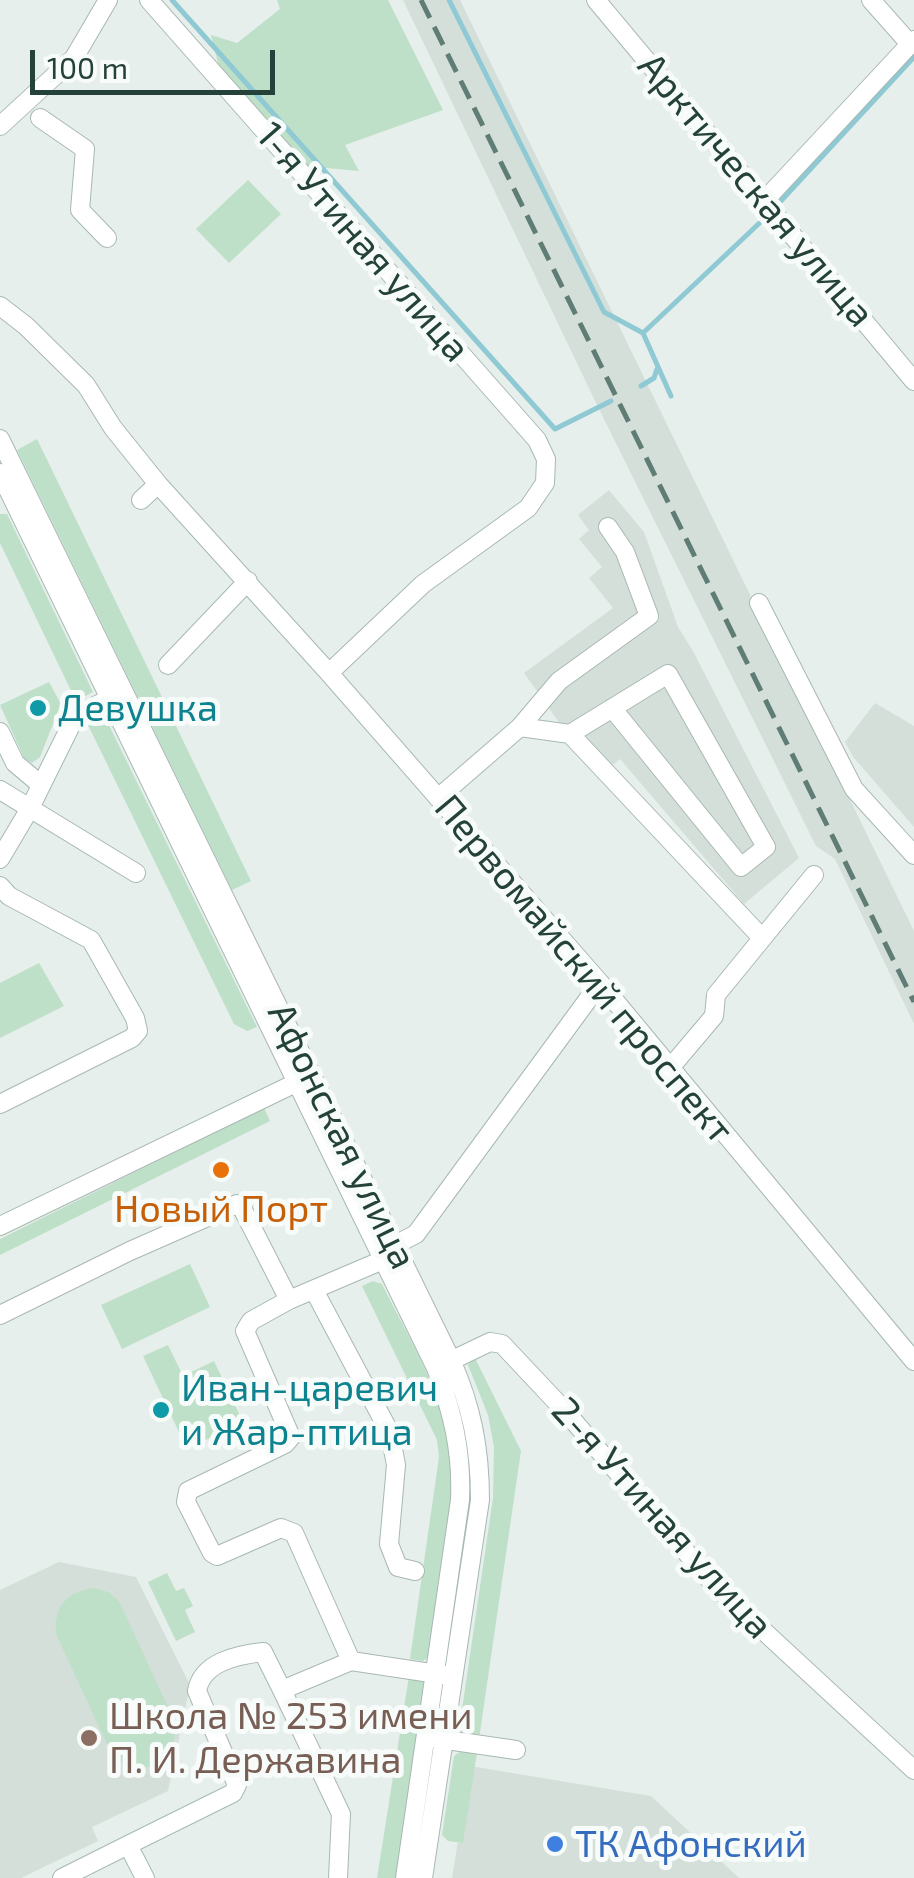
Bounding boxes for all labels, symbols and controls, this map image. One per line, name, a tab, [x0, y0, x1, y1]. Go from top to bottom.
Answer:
scale bar	[35, 30, 280, 92]
street label: Арктическая улица	[628, 44, 884, 336]
text: 100 m	[47, 49, 128, 85]
street label: 1-я Утиная улица	[247, 113, 479, 371]
place label: Девушка	[58, 685, 218, 731]
marker: Девушка	[27, 697, 49, 719]
street label: Первомайский проспект	[425, 786, 743, 1152]
street label: Афонская улица	[258, 996, 426, 1276]
marker: Новый Порт	[210, 1159, 232, 1181]
place label: Новый Порт	[114, 1186, 328, 1232]
place label: Иван-царевич и Жар-птица	[181, 1365, 438, 1455]
street label: 2-я Утиная улица	[542, 1388, 782, 1648]
marker: Иван-царевич и Жар-птица	[150, 1399, 172, 1421]
place label: Школа № 253 имени П. И. Державина	[109, 1693, 473, 1782]
marker: Школа № 253 имени П. И. Державина	[78, 1727, 100, 1749]
place label: ТК Афонский	[575, 1821, 807, 1867]
marker: ТК Афонский	[544, 1833, 566, 1855]

